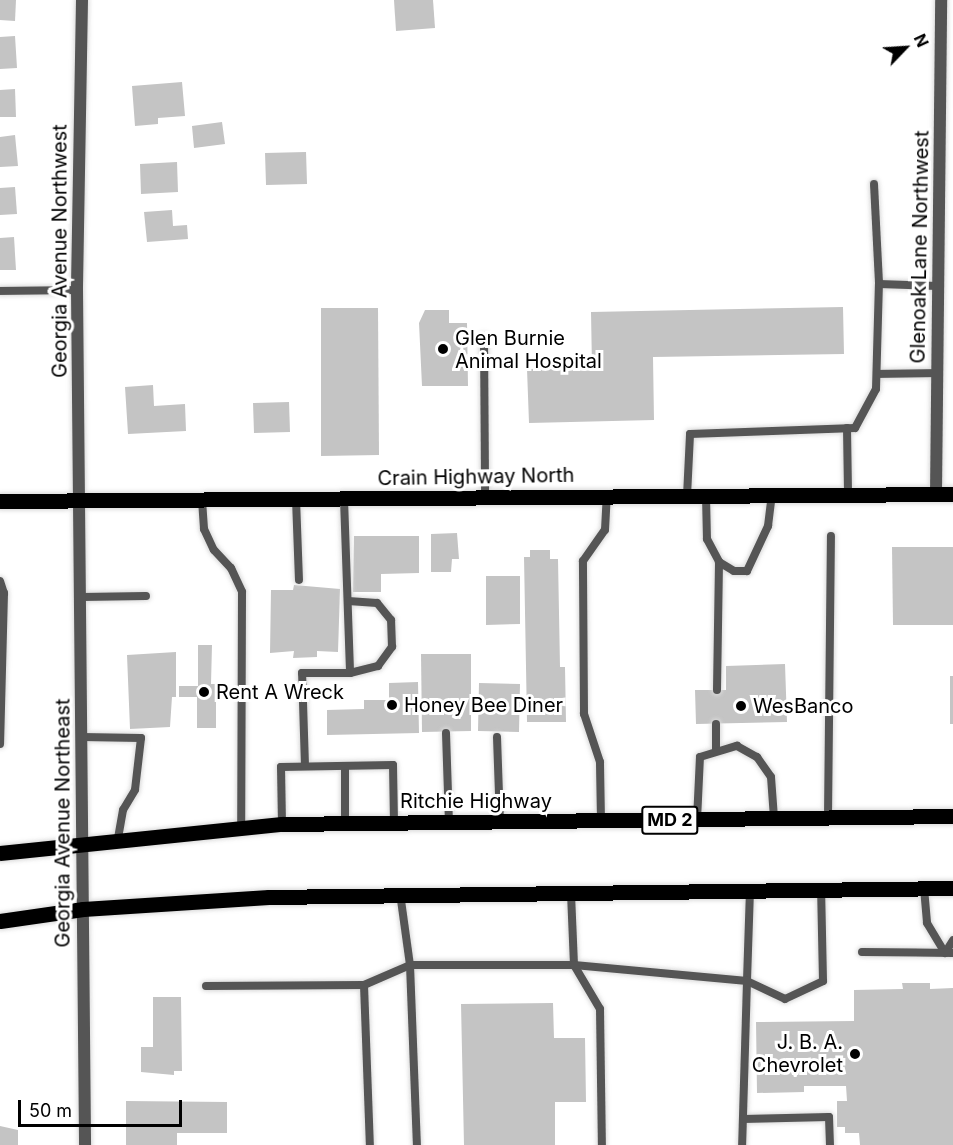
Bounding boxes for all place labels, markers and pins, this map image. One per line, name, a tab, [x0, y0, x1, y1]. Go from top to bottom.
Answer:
place label: Glen Burnie Animal Hospital	[455, 326, 602, 373]
marker: Glen Burnie Animal Hospital	[436, 342, 450, 356]
place label: Rent A Wreck	[216, 680, 344, 704]
marker: Rent A Wreck	[197, 685, 211, 699]
place label: Honey Bee Diner	[404, 693, 563, 717]
place label: WesBanco	[753, 694, 853, 718]
marker: Honey Bee Diner	[385, 698, 399, 712]
marker: WesBanco	[734, 699, 748, 713]
place label: J. B. A. Chevrolet	[752, 1030, 843, 1077]
marker: J. B. A. Chevrolet	[848, 1047, 862, 1061]

